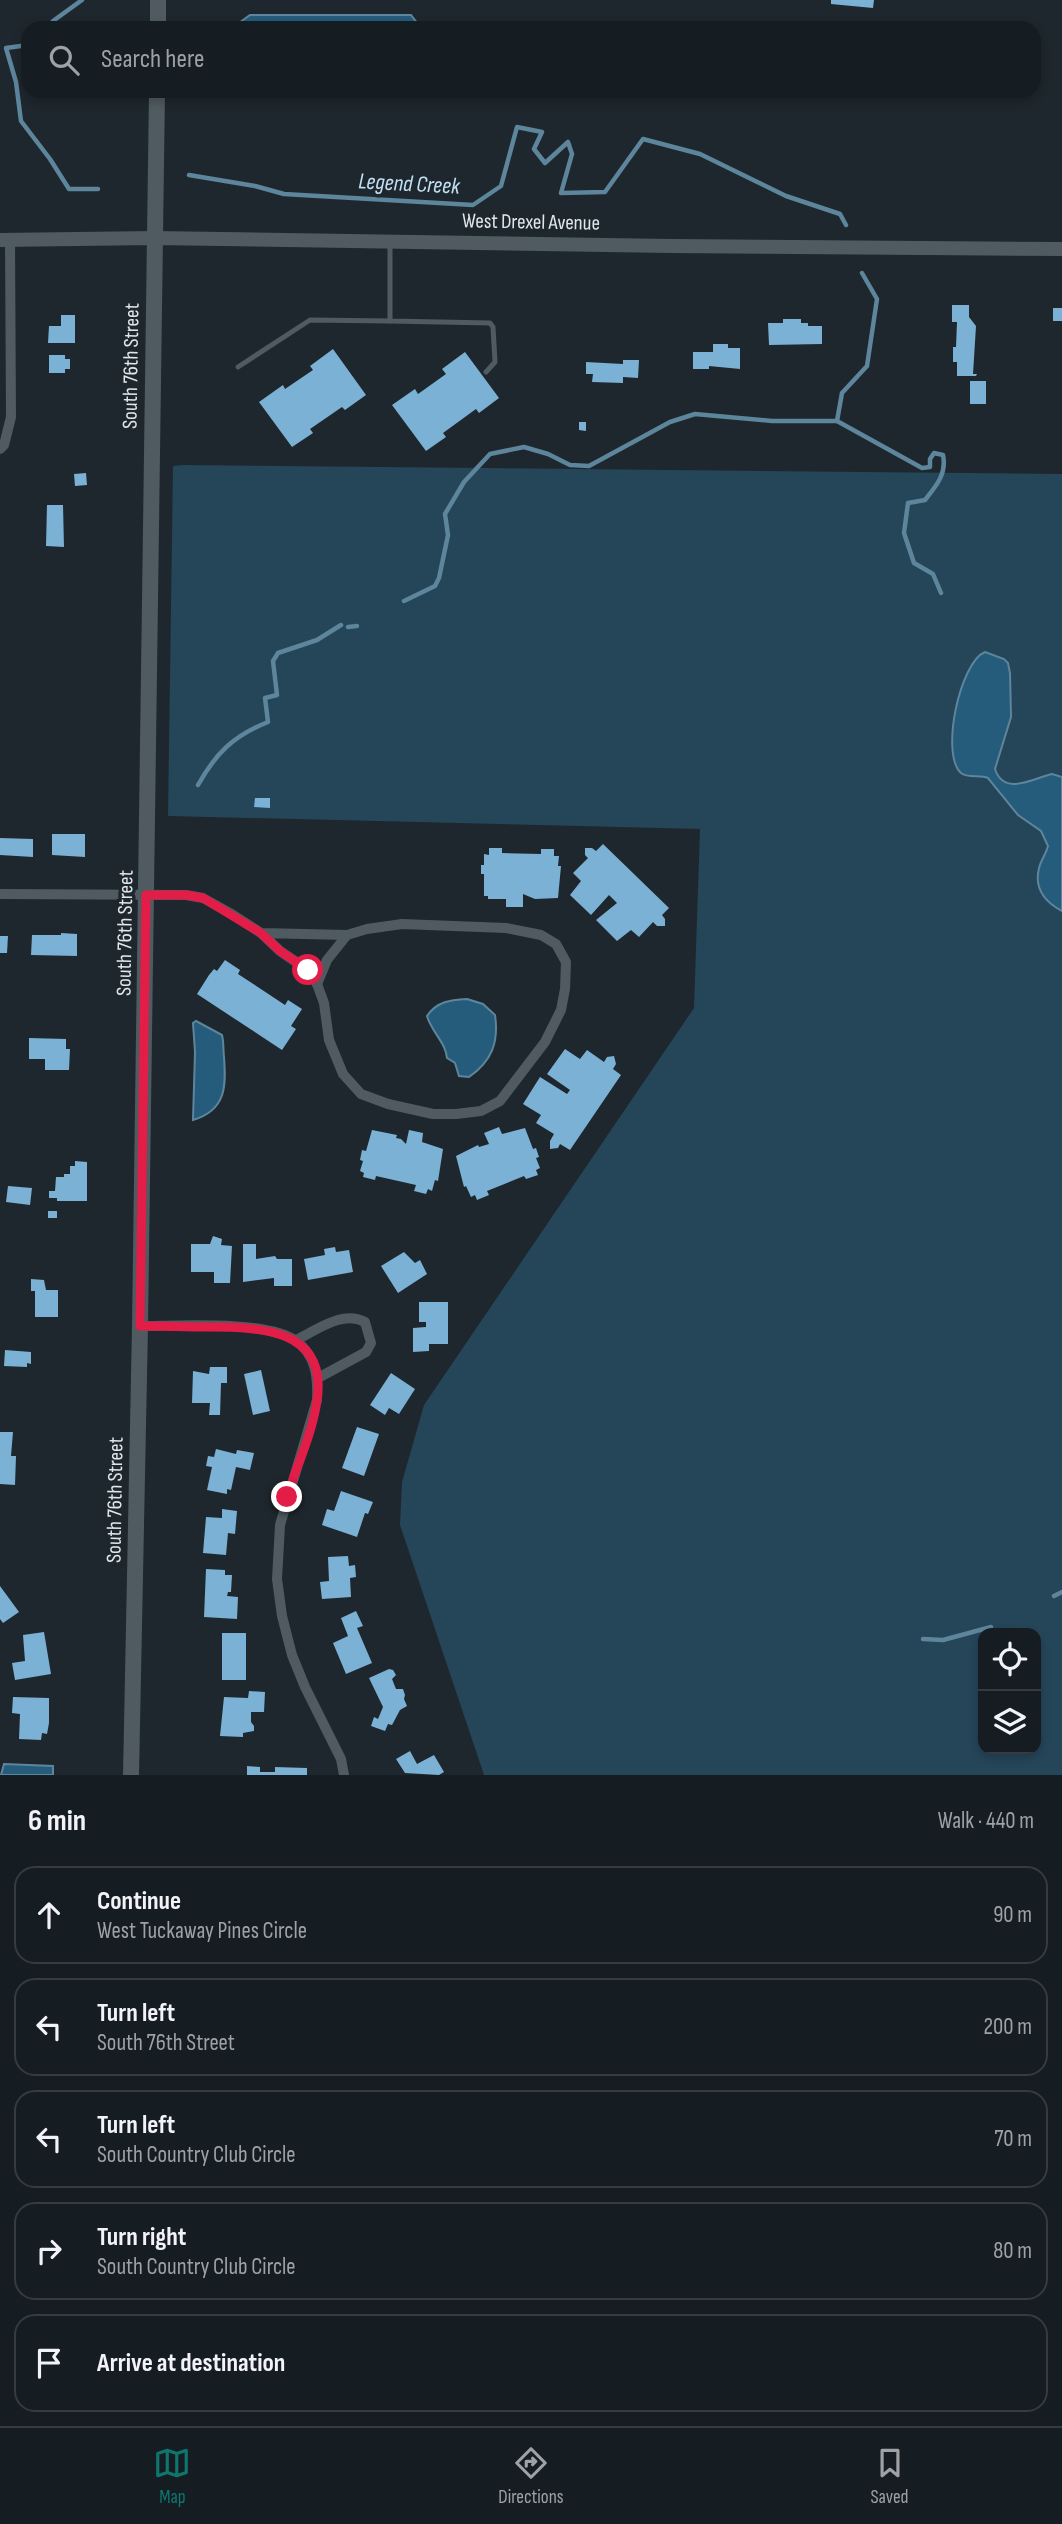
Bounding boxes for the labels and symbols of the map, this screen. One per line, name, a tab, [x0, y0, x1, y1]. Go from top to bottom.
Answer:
water label: Legend Creek	[358, 167, 462, 201]
street label: West Drexel Avenue	[462, 208, 600, 236]
street label: South 76th Street	[117, 303, 145, 429]
street label: South 76th Street	[111, 870, 139, 996]
route start	[292, 954, 323, 985]
street label: South 76th Street	[101, 1437, 129, 1563]
route end	[271, 1481, 302, 1512]

